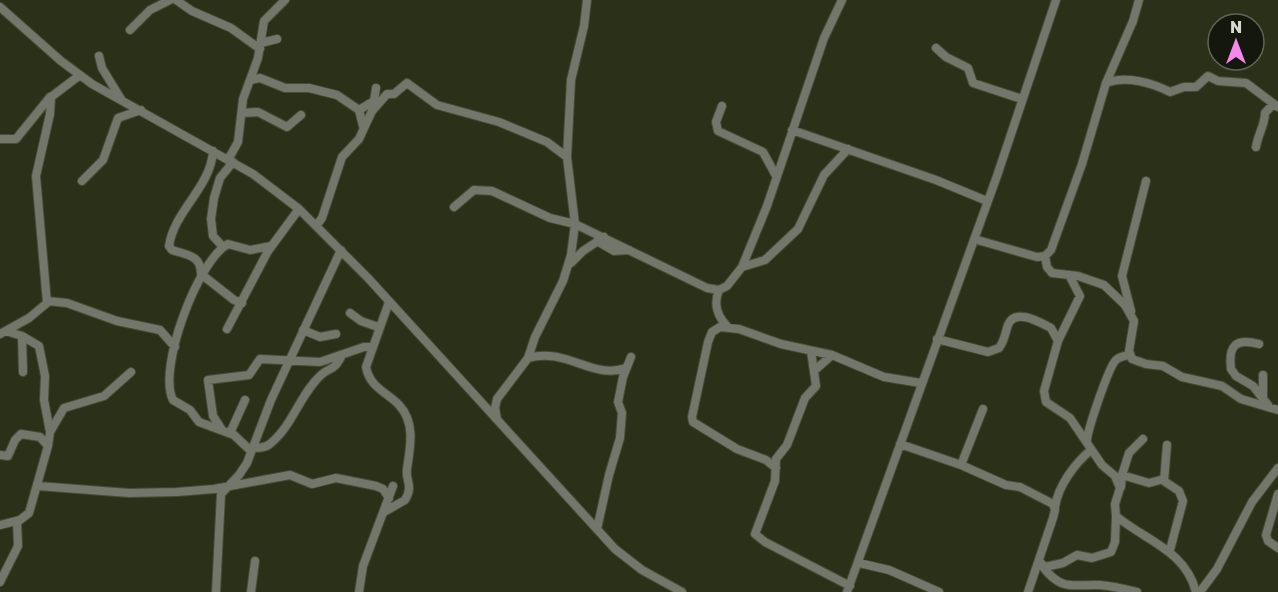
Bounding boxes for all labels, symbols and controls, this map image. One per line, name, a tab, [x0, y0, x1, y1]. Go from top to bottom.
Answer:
north arrow	[1206, 12, 1266, 72]
text: N	[1230, 17, 1242, 37]

